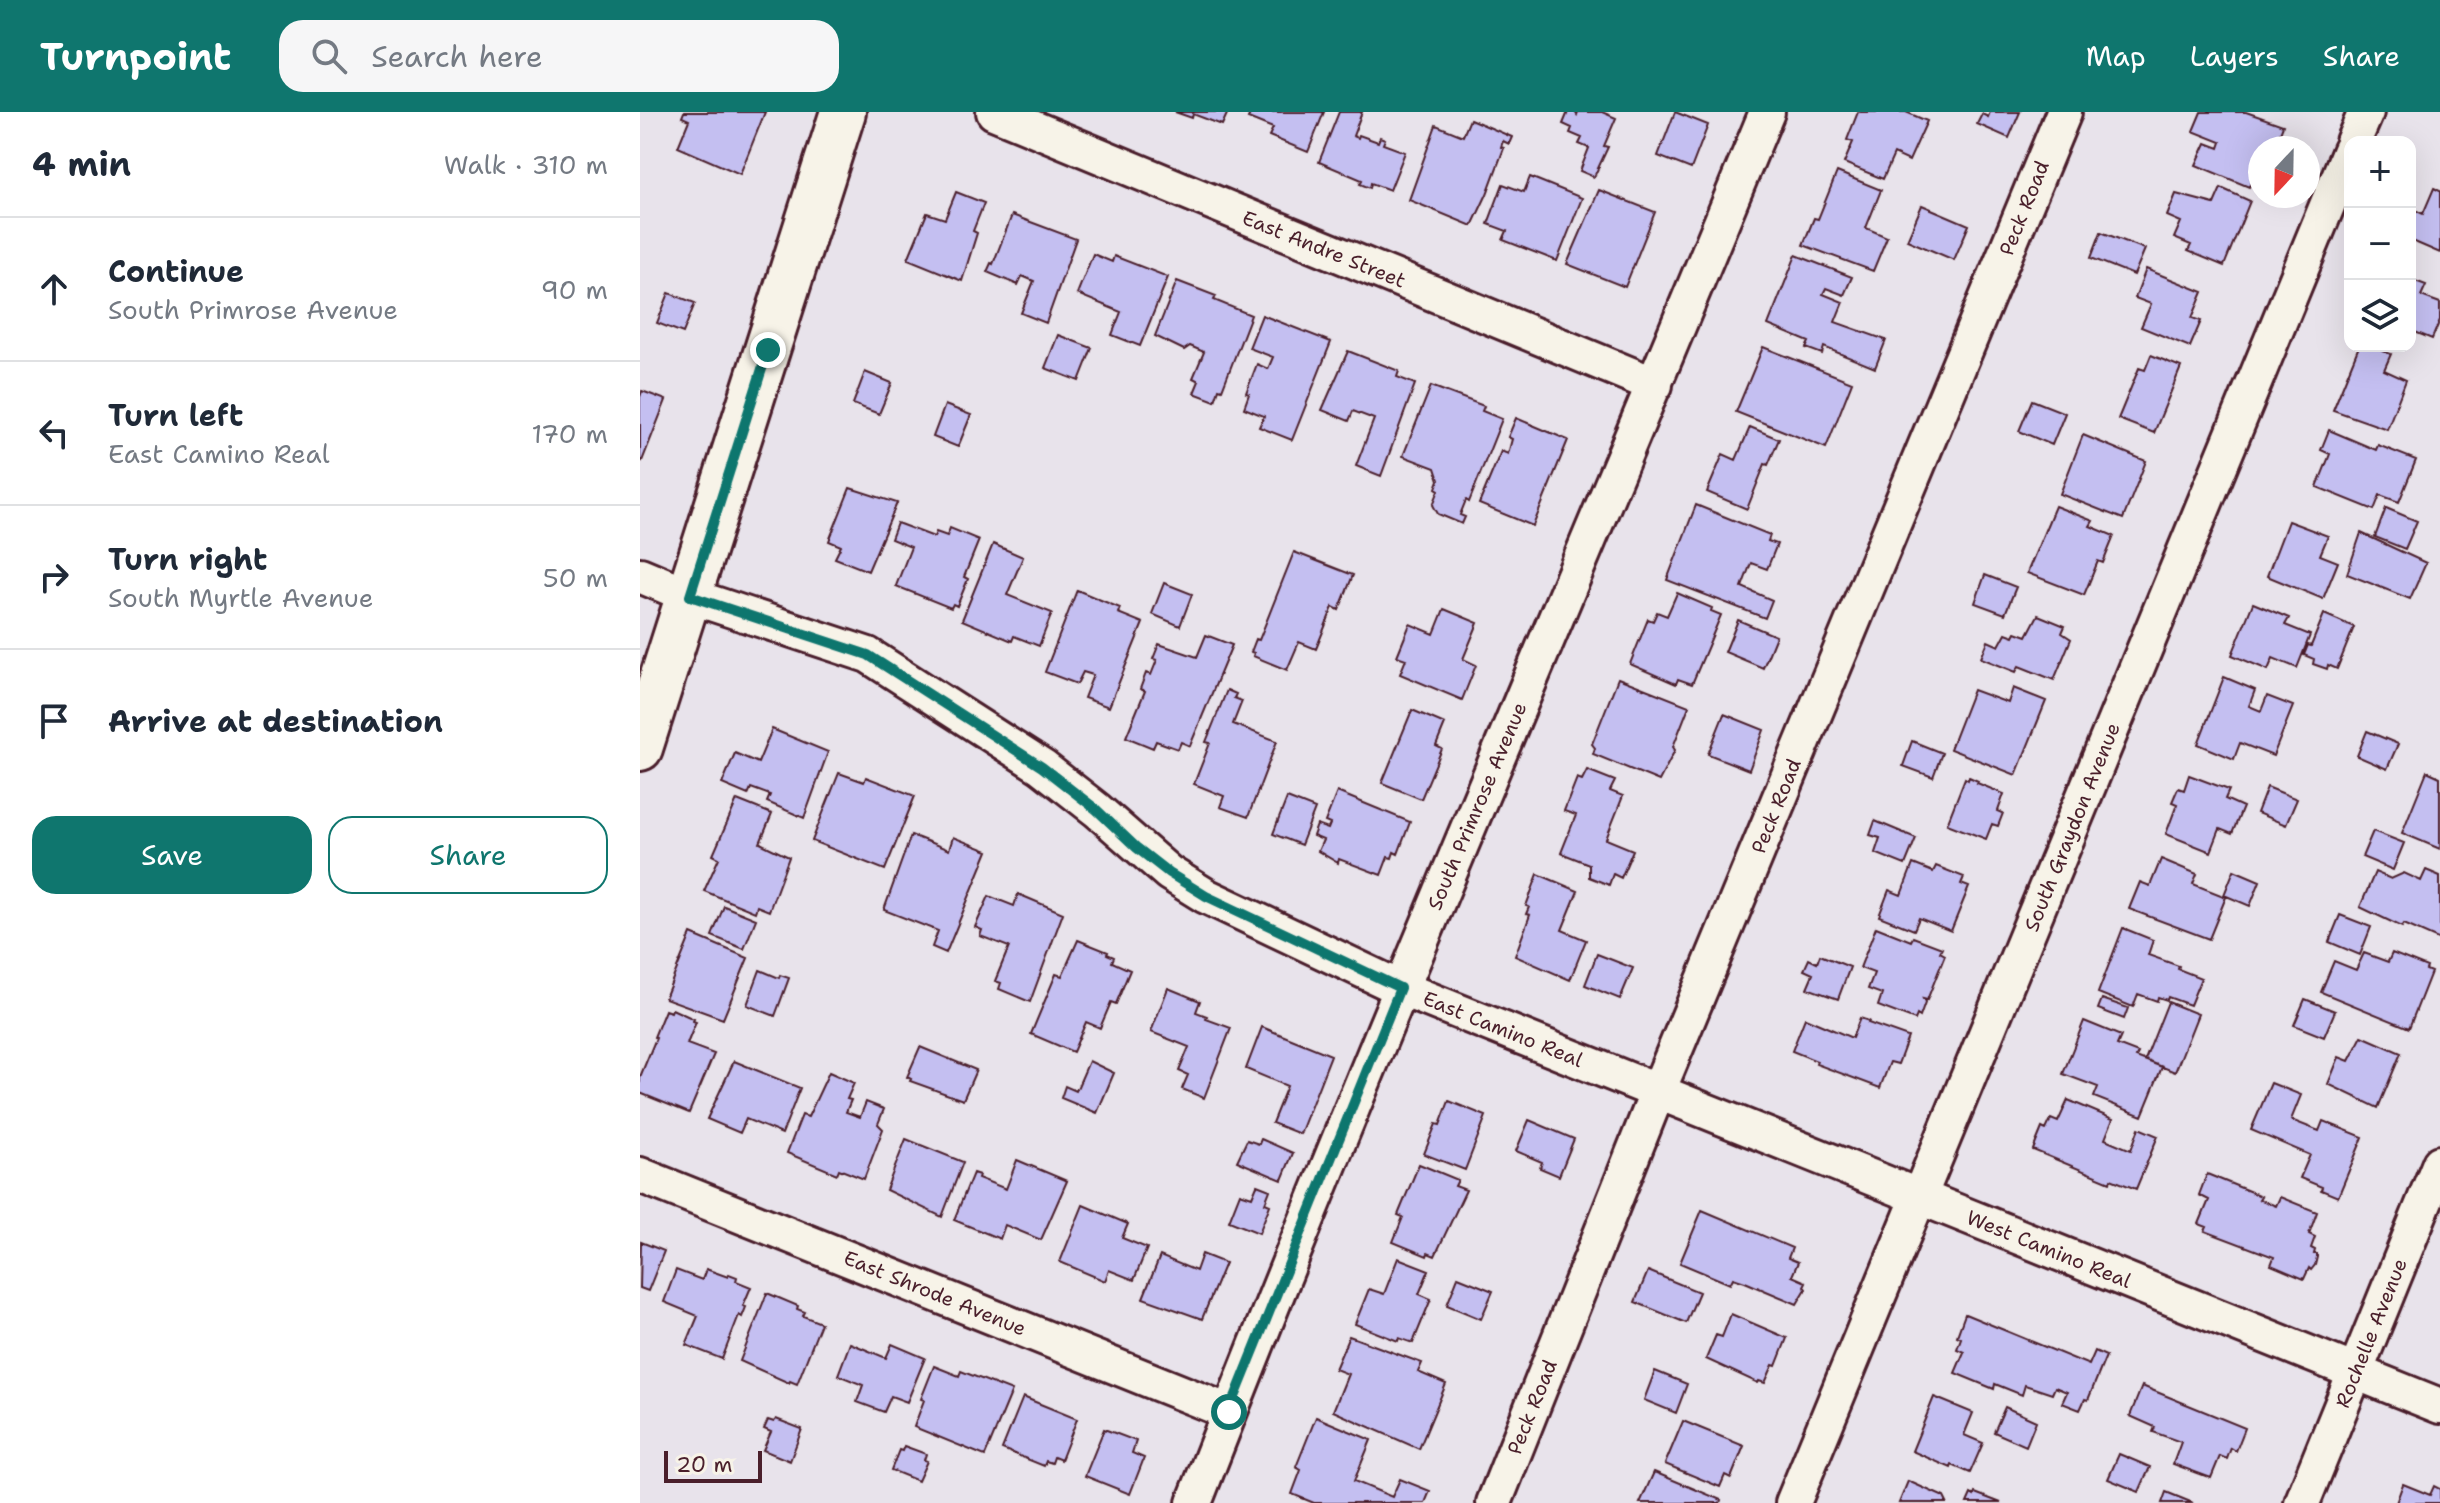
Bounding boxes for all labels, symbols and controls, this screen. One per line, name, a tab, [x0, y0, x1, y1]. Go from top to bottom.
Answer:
search box	[279, 20, 839, 92]
text: Turnpoint	[40, 31, 231, 82]
icon: search	[307, 34, 351, 78]
text: Search here	[371, 36, 543, 77]
text: Map	[2086, 37, 2146, 75]
text: Layers	[2190, 37, 2279, 75]
text: Share	[2323, 37, 2400, 75]
north arrow	[2248, 136, 2320, 208]
map controls	[2344, 136, 2416, 352]
button: +	[2344, 136, 2416, 208]
text: 4 min	[32, 141, 131, 187]
text: Walk · 310 m	[444, 147, 608, 182]
street label: Peck Road	[1993, 156, 2055, 259]
street label: East Andre Street	[1239, 204, 1409, 294]
button: −	[2344, 208, 2416, 280]
text: Continue	[108, 251, 244, 292]
icon: ahead	[32, 267, 76, 311]
text: 90 m	[541, 272, 608, 307]
button: layers	[2344, 280, 2416, 352]
text: South Primrose Avenue	[108, 292, 398, 327]
route end	[750, 332, 786, 368]
text: Turn left	[108, 395, 243, 436]
icon: left	[32, 411, 76, 455]
text: 170 m	[531, 416, 608, 451]
text: East Camino Real	[108, 436, 330, 471]
text: Turn right	[108, 539, 267, 580]
icon: right	[32, 555, 76, 599]
text: 50 m	[543, 560, 608, 595]
text: South Myrtle Avenue	[108, 580, 373, 615]
street label: South Primrose Avenue	[1421, 698, 1533, 914]
icon: arrive	[32, 699, 76, 743]
text: Arrive at destination	[108, 701, 443, 742]
street label: South Graydon Avenue	[2018, 719, 2126, 935]
street label: Peck Road	[1745, 754, 1807, 857]
button: Save	[32, 816, 312, 894]
button: Share	[328, 816, 608, 894]
street label: East Camino Real	[1419, 985, 1587, 1073]
street label: West Camino Real	[1963, 1204, 2135, 1294]
street label: East Shrode Avenue	[840, 1245, 1030, 1341]
street label: Rochelle Avenue	[2329, 1254, 2413, 1412]
street label: Peck Road	[1501, 1355, 1563, 1458]
route start	[1211, 1394, 1247, 1430]
scale bar	[664, 1447, 762, 1483]
text: 20 m	[676, 1450, 733, 1479]

